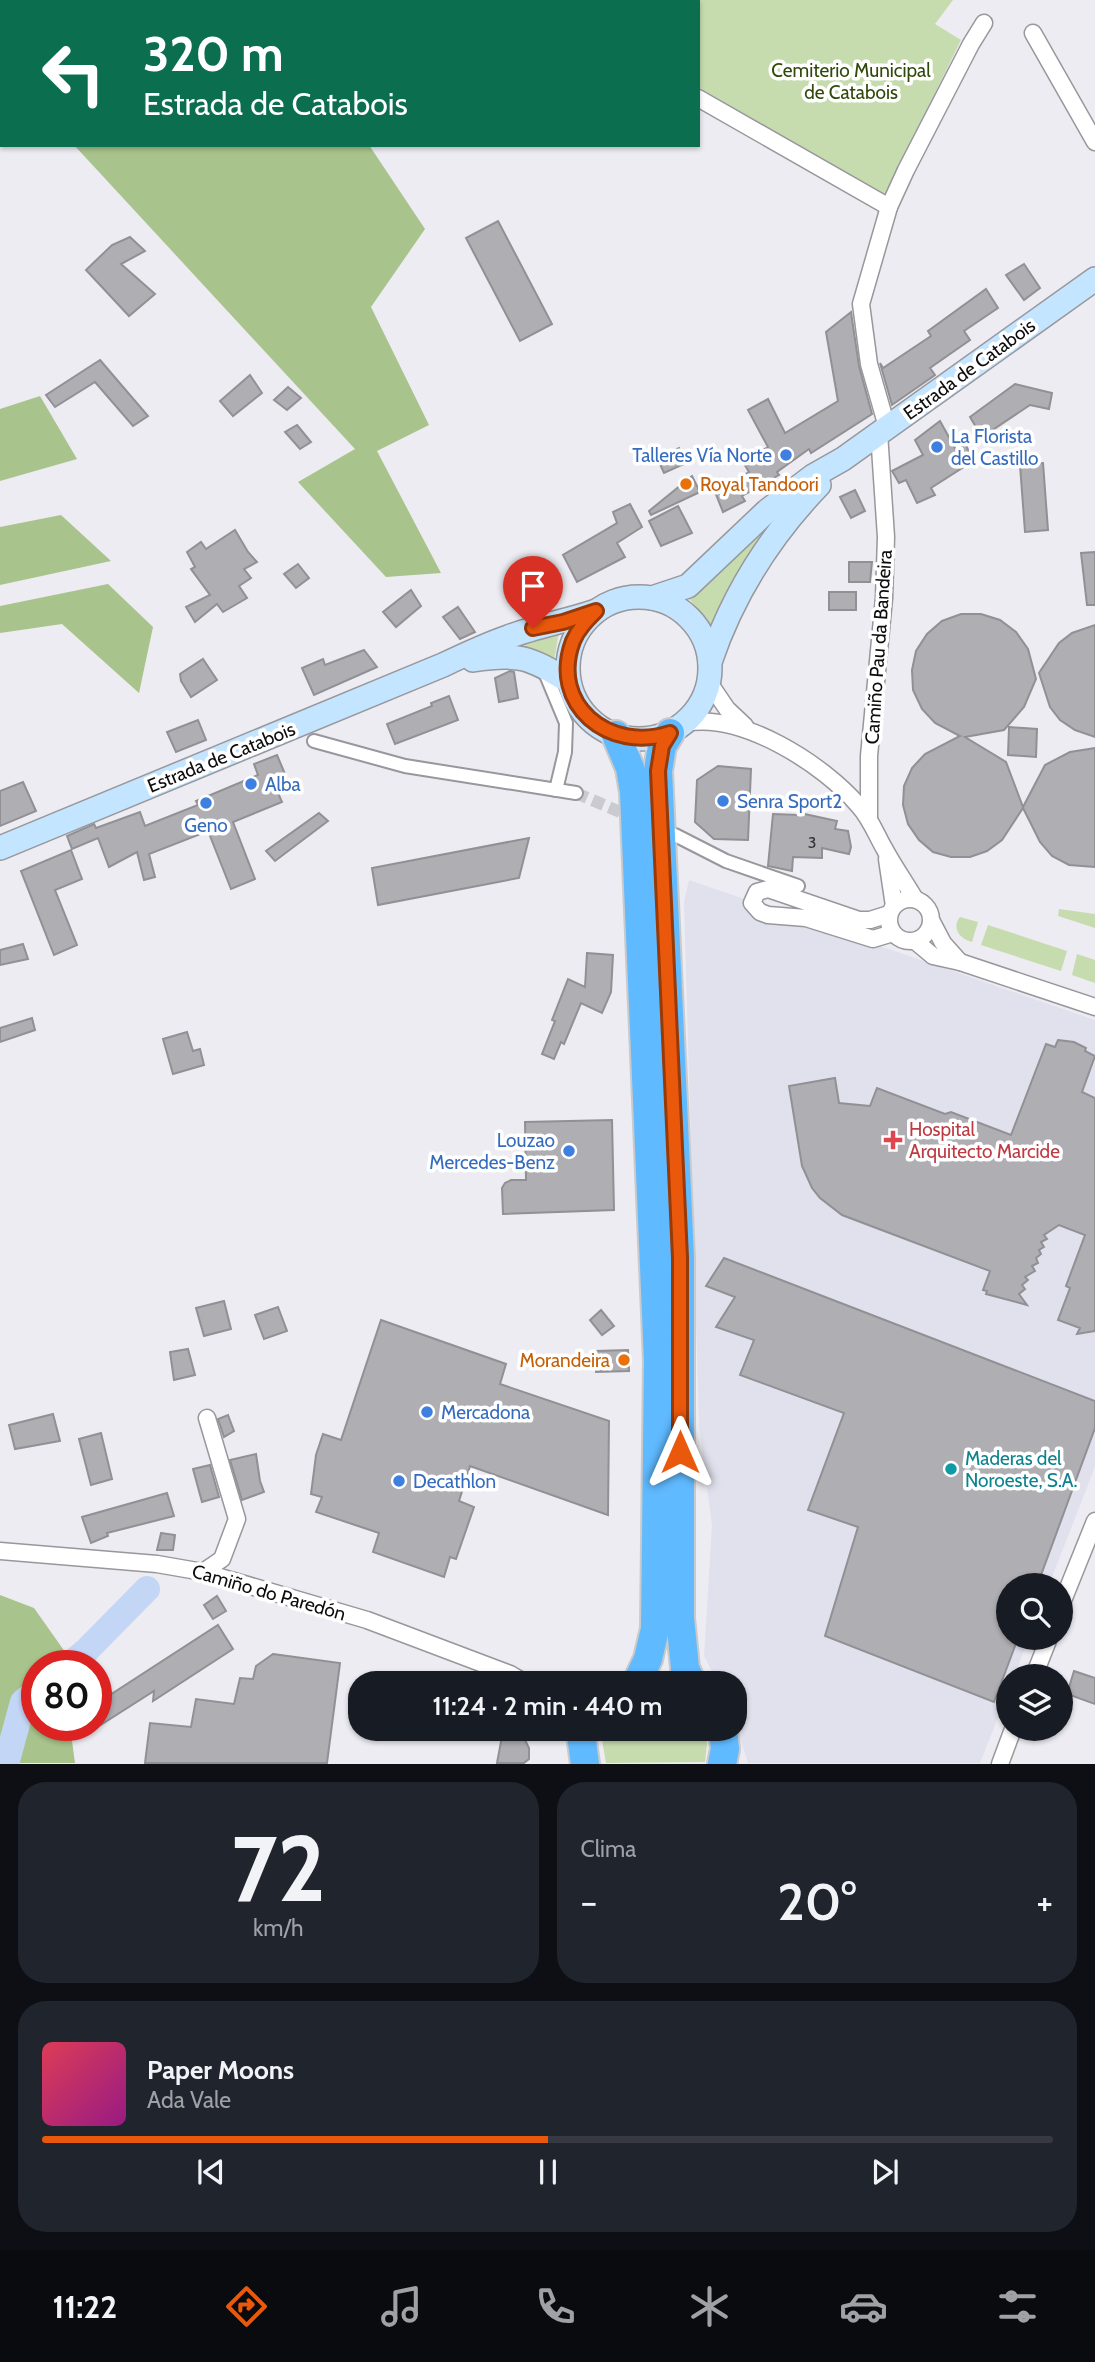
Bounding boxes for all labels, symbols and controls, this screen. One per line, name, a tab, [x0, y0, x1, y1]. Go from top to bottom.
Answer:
text: 320 m	[143, 24, 284, 83]
icon: left	[28, 28, 119, 119]
park label: Cemiterio Municipal de Catabois	[771, 59, 931, 104]
text: Estrada de Catabois	[143, 84, 408, 123]
street label: Estrada de Catabois	[899, 314, 1040, 425]
place label: La Florista del Castillo	[951, 425, 1038, 470]
marker: La Florista del Castillo	[929, 439, 945, 455]
place label: Talleres Vía Norte	[632, 444, 772, 467]
marker: Talleres Vía Norte	[778, 447, 794, 463]
place label: Royal Tandoori	[700, 473, 819, 496]
marker: Royal Tandoori	[678, 476, 694, 492]
street label: Camiño Pau da Bandeira	[860, 549, 897, 745]
pin	[503, 556, 563, 628]
icon: arrive	[514, 567, 552, 605]
street label: Estrada de Catabois	[144, 717, 299, 798]
place label: Alba	[265, 773, 301, 796]
marker: Alba	[243, 776, 259, 792]
place label: Senra Sport2	[737, 790, 842, 813]
marker: Senra Sport2	[715, 793, 731, 809]
marker: Geno	[198, 795, 214, 811]
place label: Geno	[184, 814, 228, 837]
house number: 3	[808, 833, 816, 852]
place label: Hospital Arquitecto Marcide	[909, 1118, 1060, 1163]
place label: Louzao Mercedes-Benz	[429, 1129, 555, 1174]
marker: Hospital Arquitecto Marcide	[883, 1130, 903, 1150]
marker: Louzao Mercedes-Benz	[561, 1143, 577, 1159]
place label: Morandeira	[519, 1349, 610, 1372]
marker: Morandeira	[616, 1352, 632, 1368]
place label: Mercadona	[441, 1401, 530, 1424]
marker: Mercadona	[419, 1404, 435, 1420]
position arrow	[643, 1415, 717, 1489]
place label: Maderas del Noroeste, S.A.	[965, 1447, 1078, 1492]
marker: Maderas del Noroeste, S.A.	[943, 1461, 959, 1477]
place label: Decathlon	[413, 1470, 496, 1493]
marker: Decathlon	[391, 1473, 407, 1489]
street label: Camiño do Paredón	[189, 1560, 348, 1625]
map controls	[996, 1573, 1073, 1741]
button: search	[996, 1573, 1073, 1650]
speed limit sign: 80	[21, 1650, 112, 1741]
button: layers	[996, 1664, 1073, 1741]
text: 11:24 · 2 min · 440 m	[433, 1690, 662, 1722]
text: 72	[231, 1813, 326, 1924]
text: Clima	[581, 1835, 636, 1863]
text: 20°	[777, 1870, 856, 1933]
text: −	[581, 1878, 597, 1925]
text: +	[1036, 1878, 1053, 1925]
text: km/h	[253, 1914, 303, 1942]
text: Paper Moons	[147, 2054, 294, 2086]
text: Ada Vale	[147, 2086, 231, 2114]
icon: previous	[192, 2153, 230, 2191]
icon: pause	[529, 2153, 567, 2191]
icon: next	[866, 2153, 904, 2191]
icon: directions	[222, 2282, 271, 2331]
icon: music	[377, 2282, 426, 2331]
icon: phone	[531, 2282, 580, 2331]
icon: climate	[685, 2282, 734, 2331]
icon: car	[839, 2282, 888, 2331]
icon: filters	[993, 2282, 1042, 2331]
text: 11:22	[53, 2287, 117, 2326]

